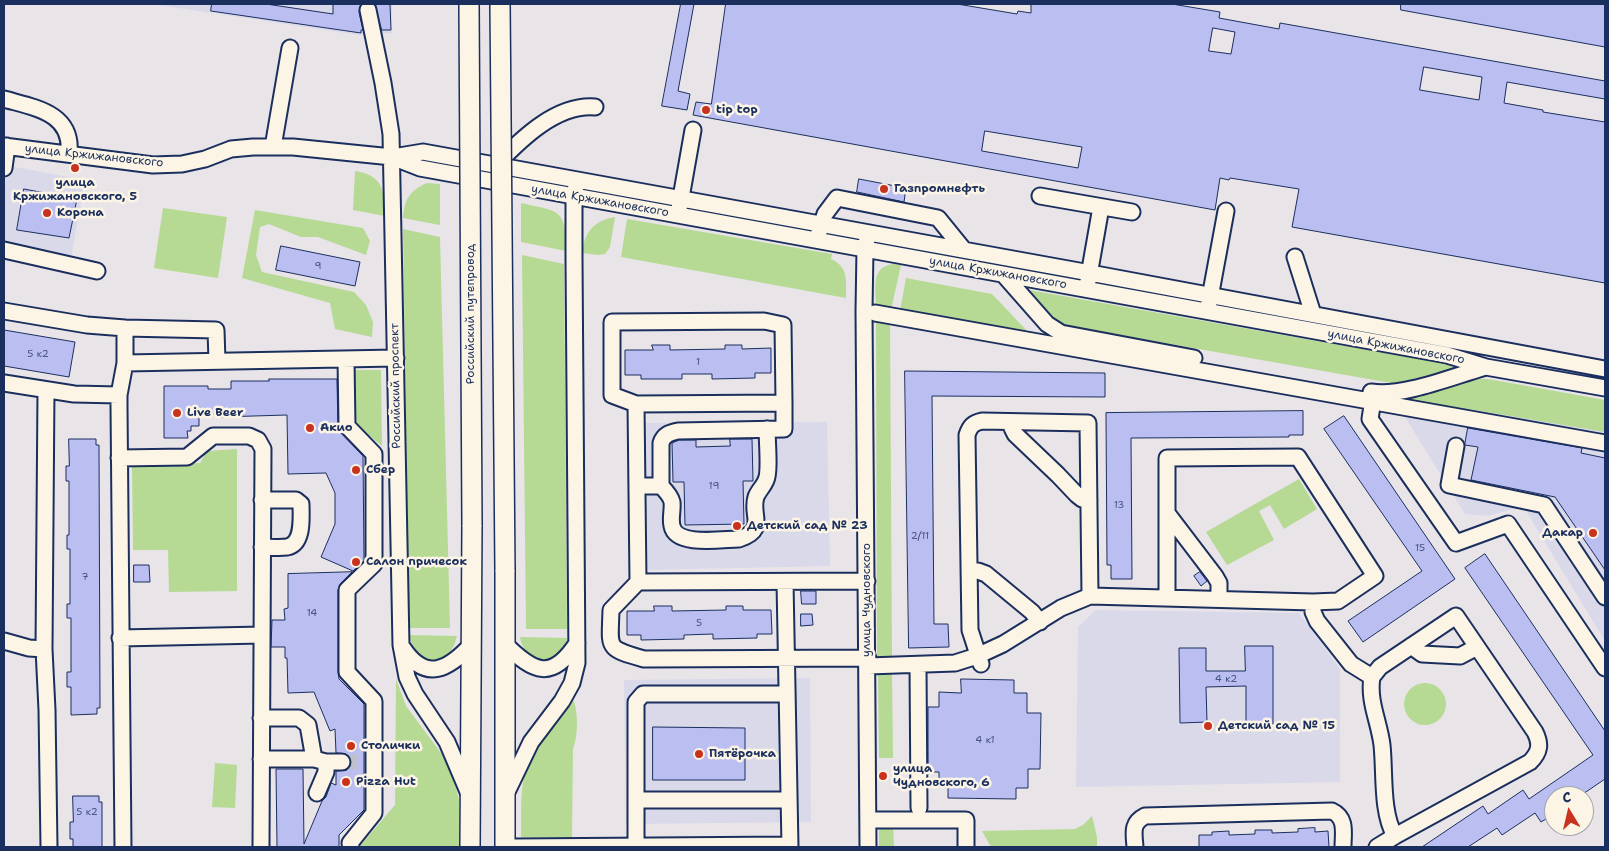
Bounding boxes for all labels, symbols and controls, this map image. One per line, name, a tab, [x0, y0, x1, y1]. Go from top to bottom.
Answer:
place label: tip top	[716, 103, 758, 117]
marker: tip top	[700, 104, 712, 116]
street label: улица Кржижановского	[24, 142, 164, 170]
marker: улица Кржижановского, 5	[69, 162, 81, 174]
place label: улица Кржижановского, 5	[13, 176, 137, 204]
street label: улица Кржижановского	[530, 182, 670, 220]
place label: Газпромнефть	[894, 182, 985, 196]
marker: Газпромнефть	[878, 183, 890, 195]
place label: Корона	[57, 206, 104, 220]
marker: Корона	[41, 207, 53, 219]
street label: Российский путепровод	[464, 244, 478, 384]
street label: улица Кржижановского	[928, 254, 1068, 292]
house number: 9	[315, 260, 321, 272]
street label: Российский проспект	[388, 323, 404, 449]
street label: улица Кржижановского	[1326, 327, 1466, 367]
house number: 5 к2	[27, 348, 49, 360]
house number: 1	[696, 356, 700, 368]
place label: Live Beer	[187, 406, 243, 420]
marker: Live Beer	[171, 407, 183, 419]
place label: Акио	[320, 421, 353, 435]
marker: Акио	[304, 422, 316, 434]
place label: Сбер	[366, 463, 395, 477]
marker: Сбер	[350, 464, 362, 476]
house number: 19	[709, 480, 719, 492]
house number: 13	[1114, 499, 1124, 511]
place label: Детский сад № 23	[747, 519, 868, 533]
marker: Детский сад № 23	[731, 520, 743, 532]
place label: Дакар	[1542, 526, 1583, 540]
marker: Дакар	[1587, 527, 1599, 539]
house number: 2/11	[911, 530, 929, 542]
house number: 15	[1415, 542, 1425, 554]
street label: улица Чудновского	[860, 543, 874, 657]
place label: Салон причесок	[366, 555, 467, 569]
marker: Салон причесок	[350, 556, 362, 568]
house number: 7	[82, 571, 88, 583]
house number: 14	[307, 607, 317, 619]
house number: 5	[696, 617, 702, 629]
house number: 4 к2	[1215, 673, 1237, 685]
place label: Детский сад № 15	[1218, 719, 1335, 733]
marker: Детский сад № 15	[1202, 720, 1214, 732]
house number: 4 к1	[975, 734, 995, 746]
place label: Столички	[361, 739, 420, 753]
marker: Столички	[345, 740, 357, 752]
place label: Пятёрочка	[709, 747, 776, 761]
marker: Пятёрочка	[693, 748, 705, 760]
place label: улица Чудновского, 6	[893, 762, 990, 790]
marker: улица Чудновского, 6	[877, 770, 889, 782]
place label: Pizza Hut	[356, 775, 416, 789]
marker: Pizza Hut	[340, 776, 352, 788]
north arrow	[1544, 786, 1594, 836]
text: С	[1561, 788, 1572, 807]
house number: 5 к2	[76, 806, 98, 818]

